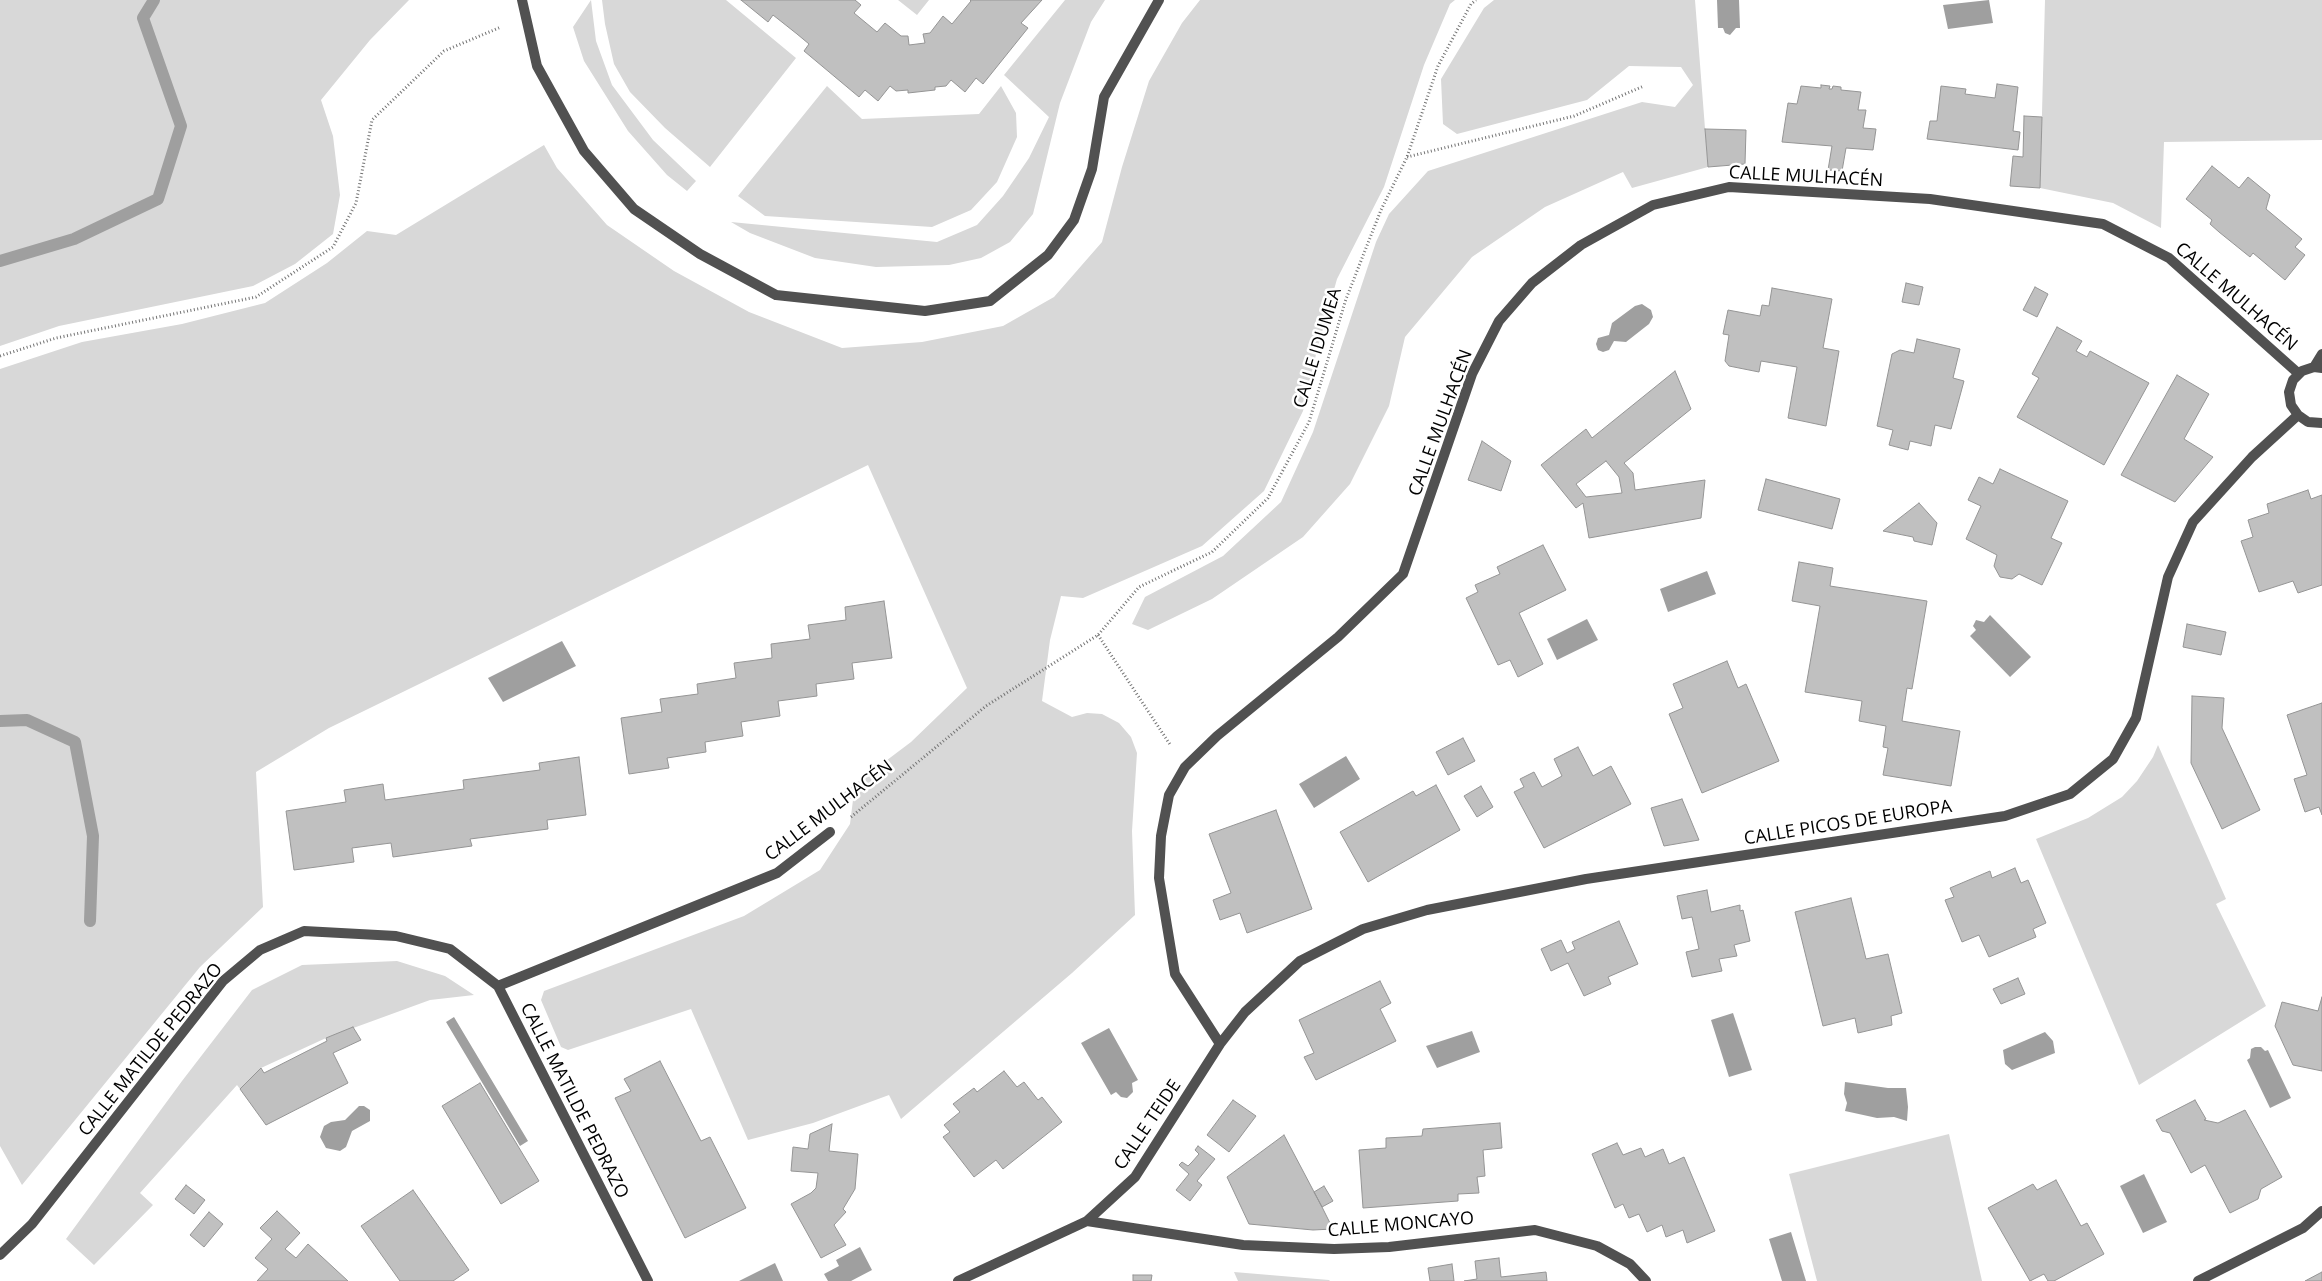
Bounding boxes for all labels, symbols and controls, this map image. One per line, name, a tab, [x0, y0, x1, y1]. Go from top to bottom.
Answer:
street label: CALLE MULHACÉN	[1728, 162, 1884, 192]
street label: CALLE MULHACÉN	[2171, 238, 2301, 356]
street label: CALLE IDUMEA	[1289, 285, 1347, 411]
street label: CALLE MULHACÉN	[1404, 347, 1478, 499]
street label: CALLE MULHACÉN	[761, 756, 897, 866]
street label: CALLE PICOS DE EUROPA	[1743, 796, 1953, 850]
street label: CALLE MATILDE PEDRAZO	[74, 959, 228, 1141]
street label: CALLE MATILDE PEDRAZO	[515, 1000, 633, 1202]
street label: CALLE TEIDE	[1110, 1076, 1186, 1174]
street label: CALLE MONCAYO	[1327, 1208, 1475, 1242]

